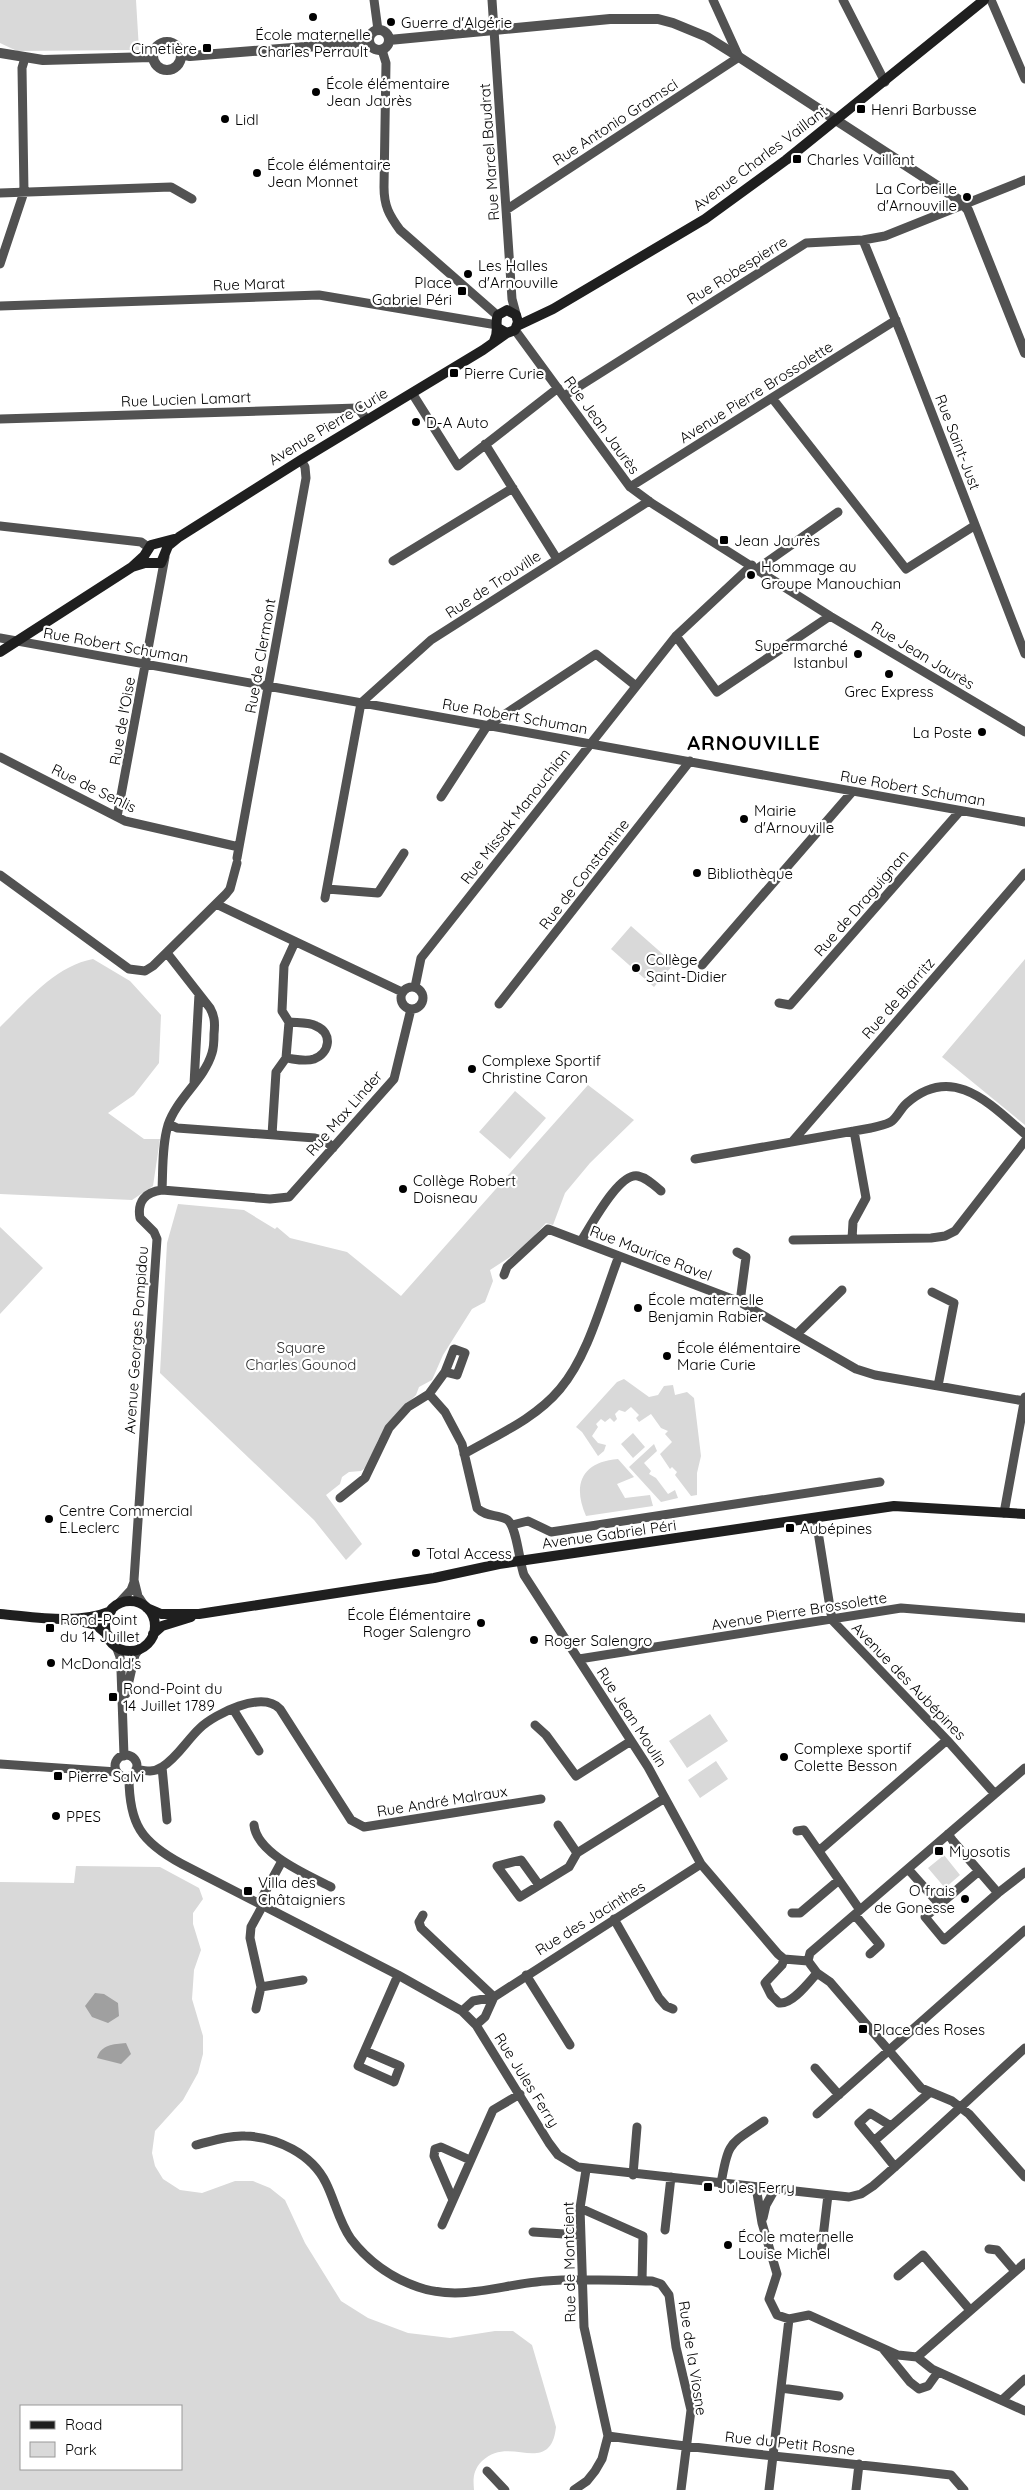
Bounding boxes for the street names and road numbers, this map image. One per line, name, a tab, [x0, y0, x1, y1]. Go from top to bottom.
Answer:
street label: Rue Antonio Gramsci	[549, 74, 681, 170]
street label: Rue Marcel Baudrat	[475, 83, 503, 221]
street label: Avenue Charles Vaillant	[689, 101, 831, 215]
street label: Rue Robespierre	[683, 231, 791, 309]
street label: Rue Marat	[213, 273, 285, 295]
street label: Avenue Pierre Brossolette	[676, 337, 836, 447]
street label: Rue Jean Jaurès	[560, 372, 644, 478]
street label: Avenue Pierre Curie	[265, 383, 391, 469]
street label: Rue Lucien Lamart	[120, 387, 252, 411]
street label: Rue Saint-Just	[931, 392, 985, 492]
street label: Rue de Trouville	[442, 546, 544, 622]
street label: Rue de Clermont	[241, 597, 279, 715]
street label: Rue Jean Jaurès	[868, 617, 978, 693]
street label: Rue Robert Schuman	[42, 623, 190, 667]
street label: Rue de l'Oise	[105, 675, 139, 767]
street label: Rue Robert Schuman	[441, 694, 589, 738]
street label: Rue Missak Manouchian	[456, 744, 574, 888]
street label: Rue de Senlis	[49, 759, 139, 817]
street label: Rue Robert Schuman	[839, 766, 987, 810]
street label: Rue de Constantine	[535, 815, 633, 933]
street label: Rue de Draguignan	[810, 846, 912, 960]
street label: Rue de Biarritz	[857, 953, 939, 1043]
street label: Rue Max Linder	[302, 1066, 386, 1160]
street label: Rue Maurice Ravel	[587, 1221, 715, 1285]
street label: Avenue Georges Pompidou	[120, 1246, 152, 1434]
street label: Avenue Gabriel Péri	[541, 1515, 677, 1553]
street label: Avenue Pierre Brossolette	[710, 1588, 888, 1634]
street label: Avenue des Aubépines	[848, 1618, 970, 1744]
street label: Rue Jean Moulin	[593, 1663, 671, 1771]
street label: Rue André Malraux	[375, 1781, 509, 1821]
street label: Rue des Jacinthes	[531, 1877, 649, 1959]
street label: Rue Jules Ferry	[490, 2029, 564, 2131]
street label: Rue de Montcient	[558, 2201, 580, 2323]
street label: Rue de la Viosne	[675, 2299, 711, 2417]
street label: Rue du Petit Rosne	[724, 2427, 856, 2459]

